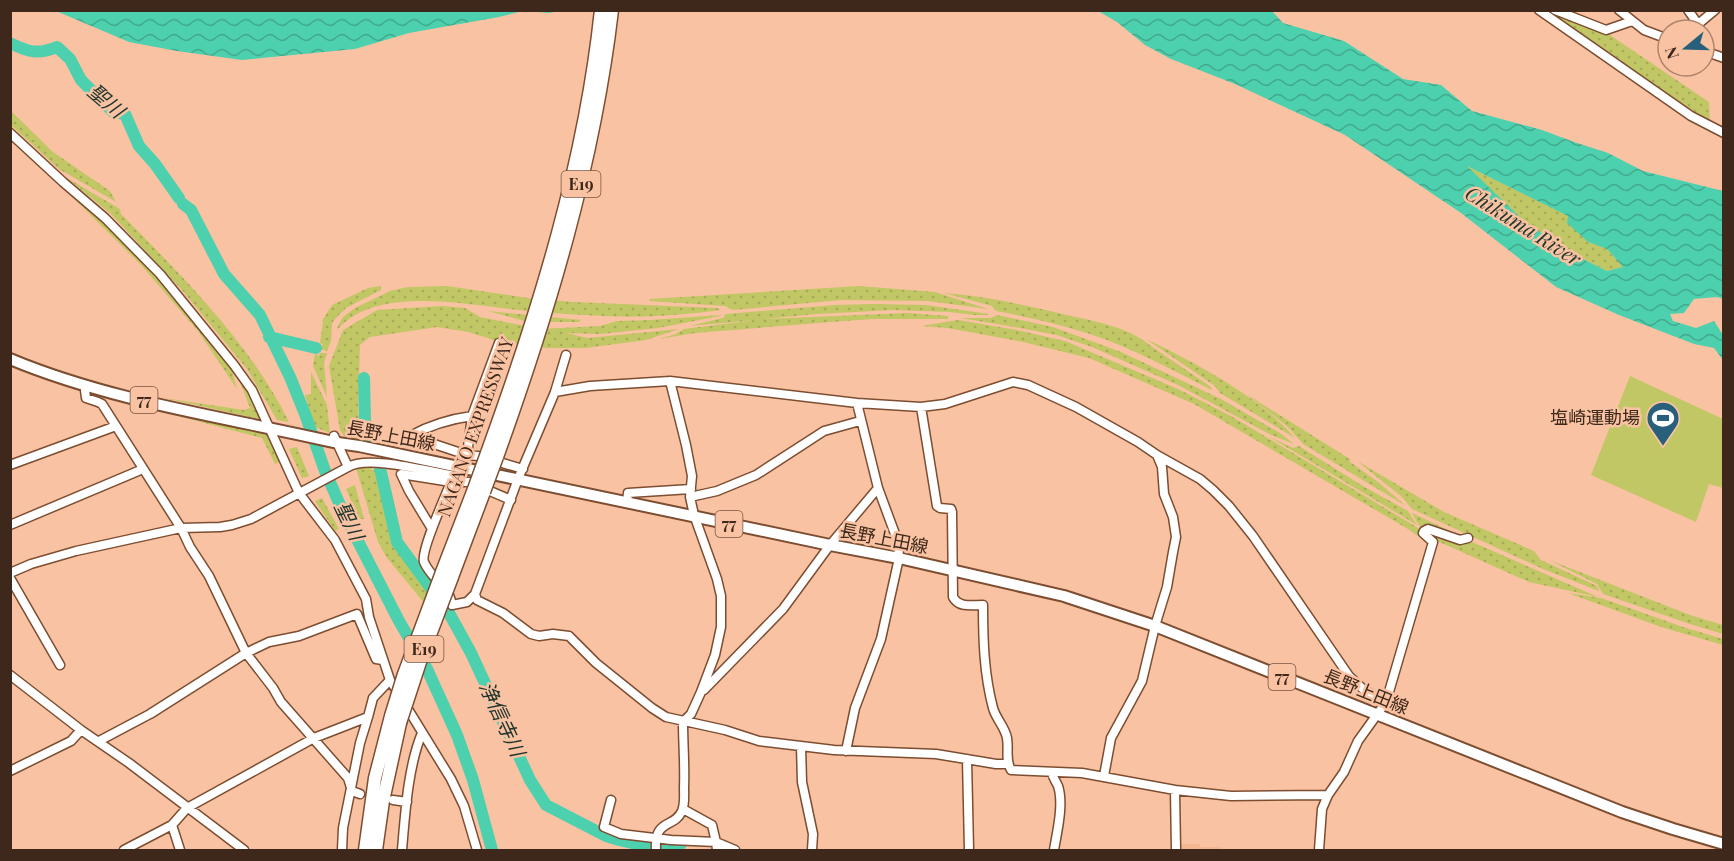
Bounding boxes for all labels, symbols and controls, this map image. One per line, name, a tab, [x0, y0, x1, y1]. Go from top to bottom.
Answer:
north arrow	[1656, 18, 1716, 78]
text: N	[1659, 44, 1683, 62]
water label: 聖川	[83, 77, 132, 124]
road number: E19	[562, 171, 600, 197]
water label: Chikuma River	[1461, 178, 1588, 272]
street label: NAGANO EXPRESSWAY	[431, 333, 519, 520]
road number: 77	[130, 387, 158, 413]
sports icon: 塩崎運動場	[1645, 400, 1681, 447]
place label: 塩崎運動場	[1550, 405, 1640, 429]
street label: 長野上田線	[345, 415, 438, 455]
water label: 聖川	[329, 496, 372, 546]
road number: 77	[716, 511, 742, 537]
street label: 長野上田線	[838, 518, 931, 558]
road number: E19	[404, 636, 444, 662]
street label: 長野上田線	[1320, 663, 1413, 719]
road number: 77	[1268, 664, 1296, 690]
water label: 浄信寺川	[474, 676, 533, 762]

